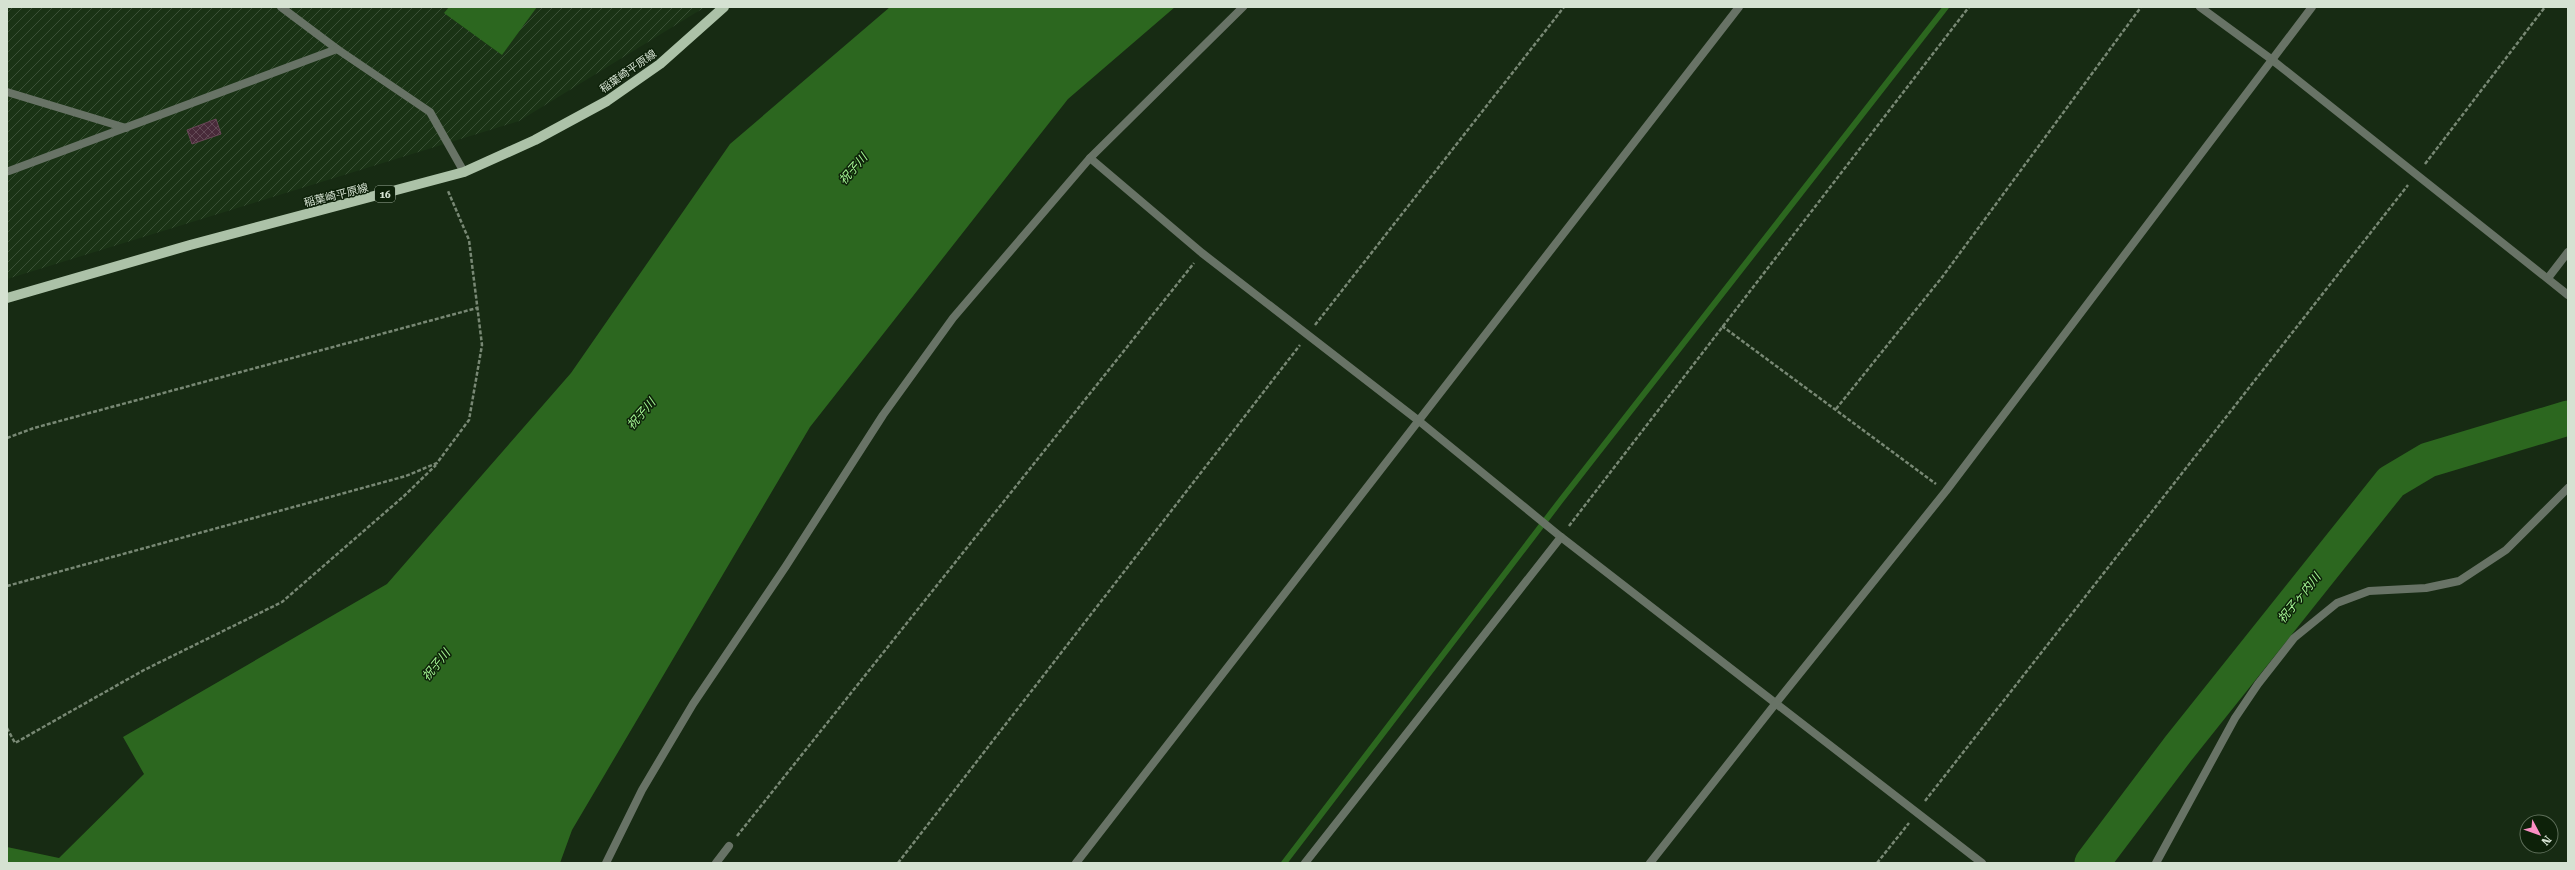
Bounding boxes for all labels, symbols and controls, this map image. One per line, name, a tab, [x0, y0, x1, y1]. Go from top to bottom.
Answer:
street label: 稲葉崎平原線	[598, 47, 659, 96]
water label: 祝子川	[836, 149, 871, 187]
street label: 稲葉崎平原線	[303, 181, 370, 210]
road number: 16	[375, 186, 395, 202]
water label: 祝子川	[624, 394, 659, 432]
water label: 祝子ヶ内川	[2275, 569, 2325, 626]
water label: 祝子川	[419, 645, 454, 683]
north arrow	[2519, 814, 2559, 854]
text: N	[2538, 833, 2554, 848]

